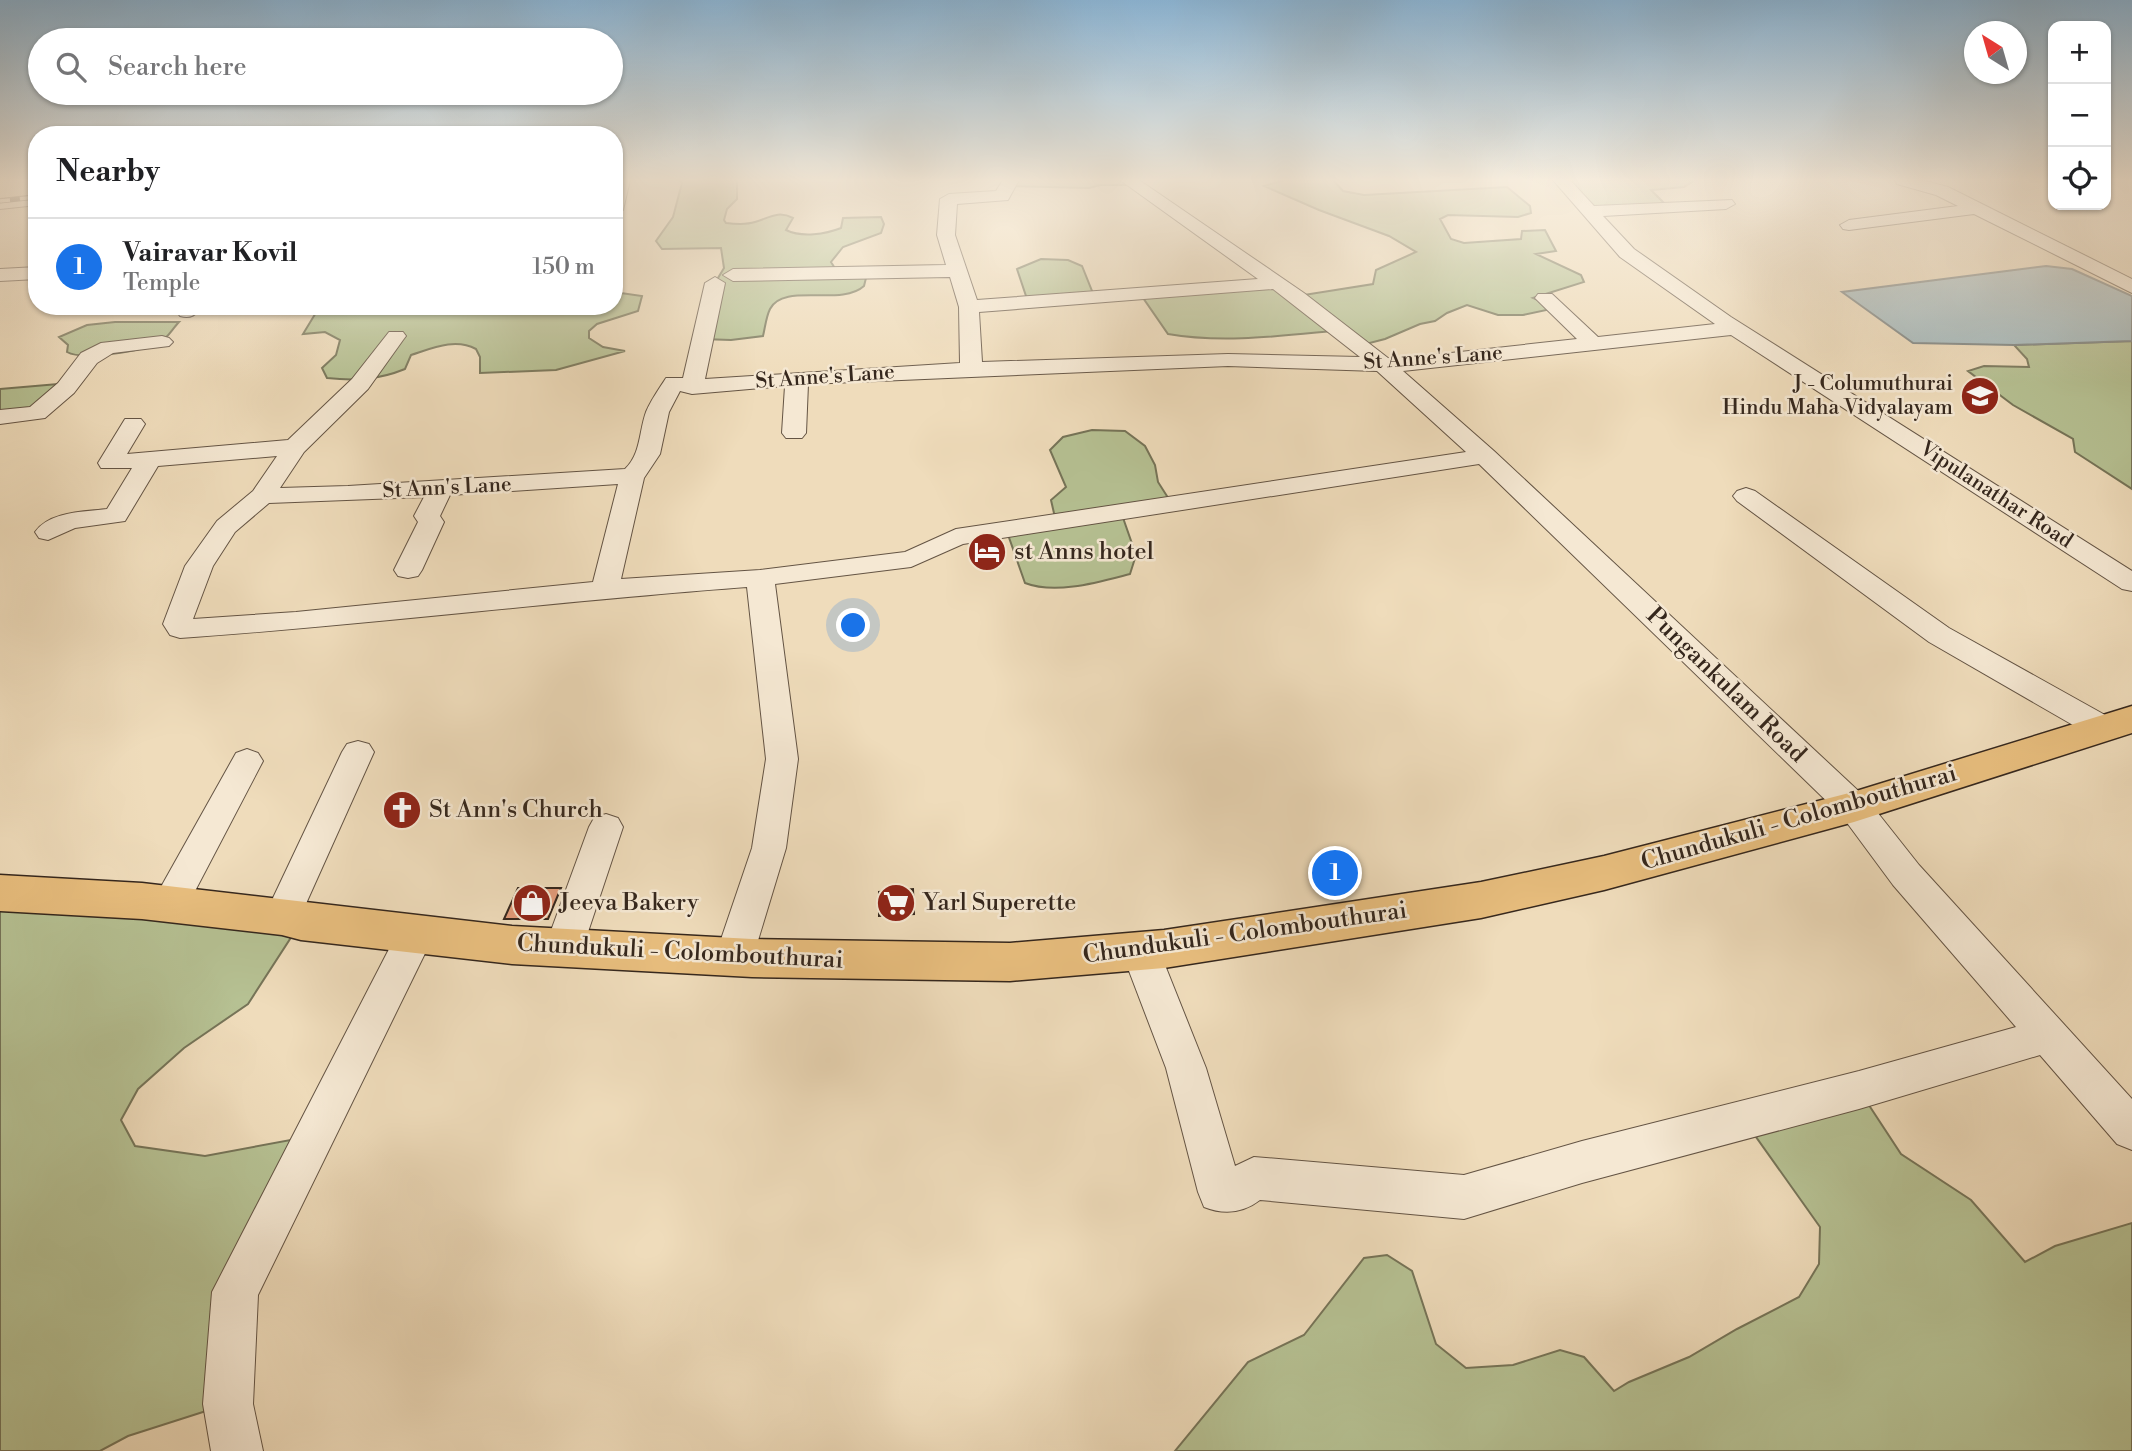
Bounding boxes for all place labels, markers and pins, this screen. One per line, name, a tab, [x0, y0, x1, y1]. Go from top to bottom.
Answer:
place label: J - Columuthurai Hindu Maha Vidyalayam	[1722, 371, 1953, 421]
school or university icon: J - Columuthurai Hindu Maha Vidyalayam	[1959, 375, 2001, 417]
hotel icon: st Anns hotel	[966, 531, 1008, 573]
place label: st Anns hotel	[1014, 537, 1154, 567]
church icon: St Ann's Church	[381, 789, 423, 831]
place label: St Ann's Church	[429, 795, 603, 825]
pin: 1	[1312, 847, 1358, 899]
shop icon: Jeeva Bakery	[511, 882, 553, 924]
supermarket icon: Yarl Superette	[875, 882, 917, 924]
place label: Jeeva Bakery	[558, 888, 699, 918]
place label: Yarl Superette	[921, 888, 1076, 918]

